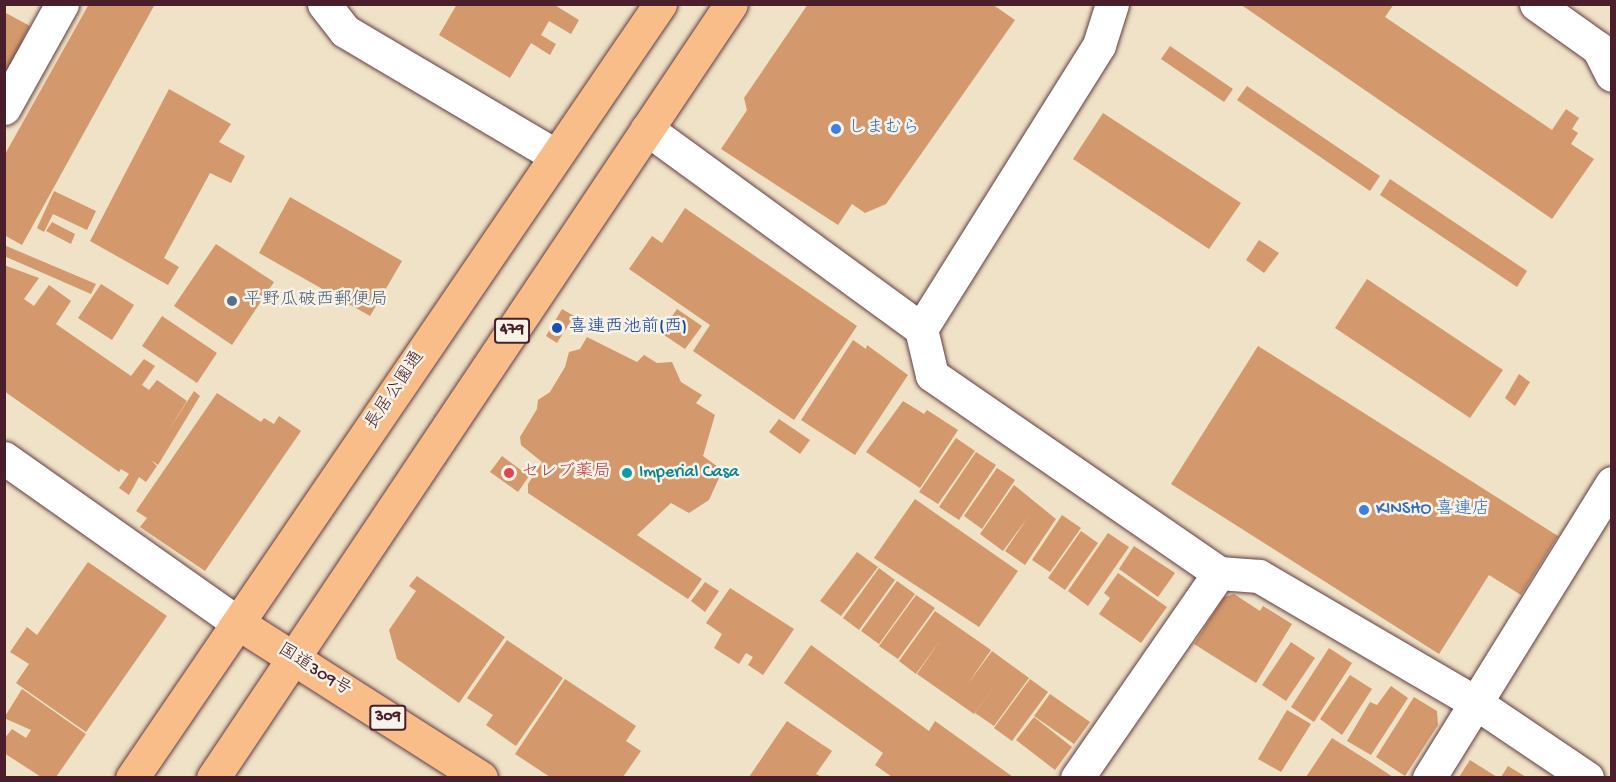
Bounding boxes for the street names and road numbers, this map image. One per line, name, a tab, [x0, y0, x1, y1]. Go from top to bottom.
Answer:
road number: 479	[494, 318, 530, 344]
street label: 長居公園通	[362, 348, 430, 434]
street label: 国道309号	[273, 640, 355, 702]
road number: 309	[368, 705, 408, 731]

